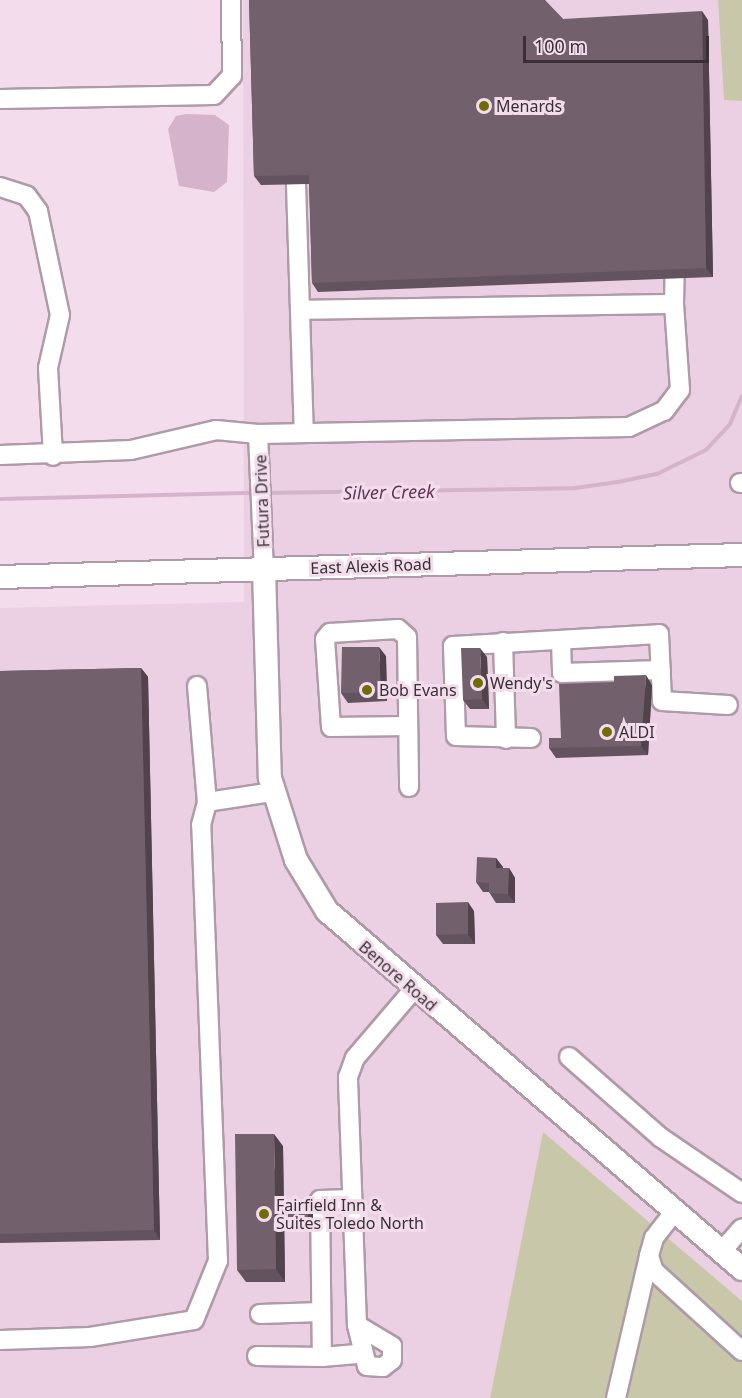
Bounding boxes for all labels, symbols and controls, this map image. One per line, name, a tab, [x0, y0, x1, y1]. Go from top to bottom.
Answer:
scale bar	[526, 24, 712, 62]
text: 100 m	[534, 34, 586, 58]
place label: Menards	[496, 96, 562, 116]
marker: Menards	[477, 99, 491, 113]
street label: Futura Drive	[251, 454, 273, 548]
water label: Silver Creek	[343, 480, 435, 504]
street label: East Alexis Road	[310, 554, 432, 578]
place label: Wendy's	[490, 673, 553, 693]
marker: Wendy's	[471, 676, 485, 690]
place label: Bob Evans	[379, 680, 457, 700]
marker: Bob Evans	[360, 683, 374, 697]
place label: ALDI	[619, 722, 655, 742]
marker: ALDI	[600, 725, 614, 739]
street label: Benore Road	[355, 937, 441, 1015]
place label: Fairfield Inn & Suites Toledo North	[276, 1195, 424, 1233]
marker: Fairfield Inn & Suites Toledo North	[257, 1207, 271, 1221]

